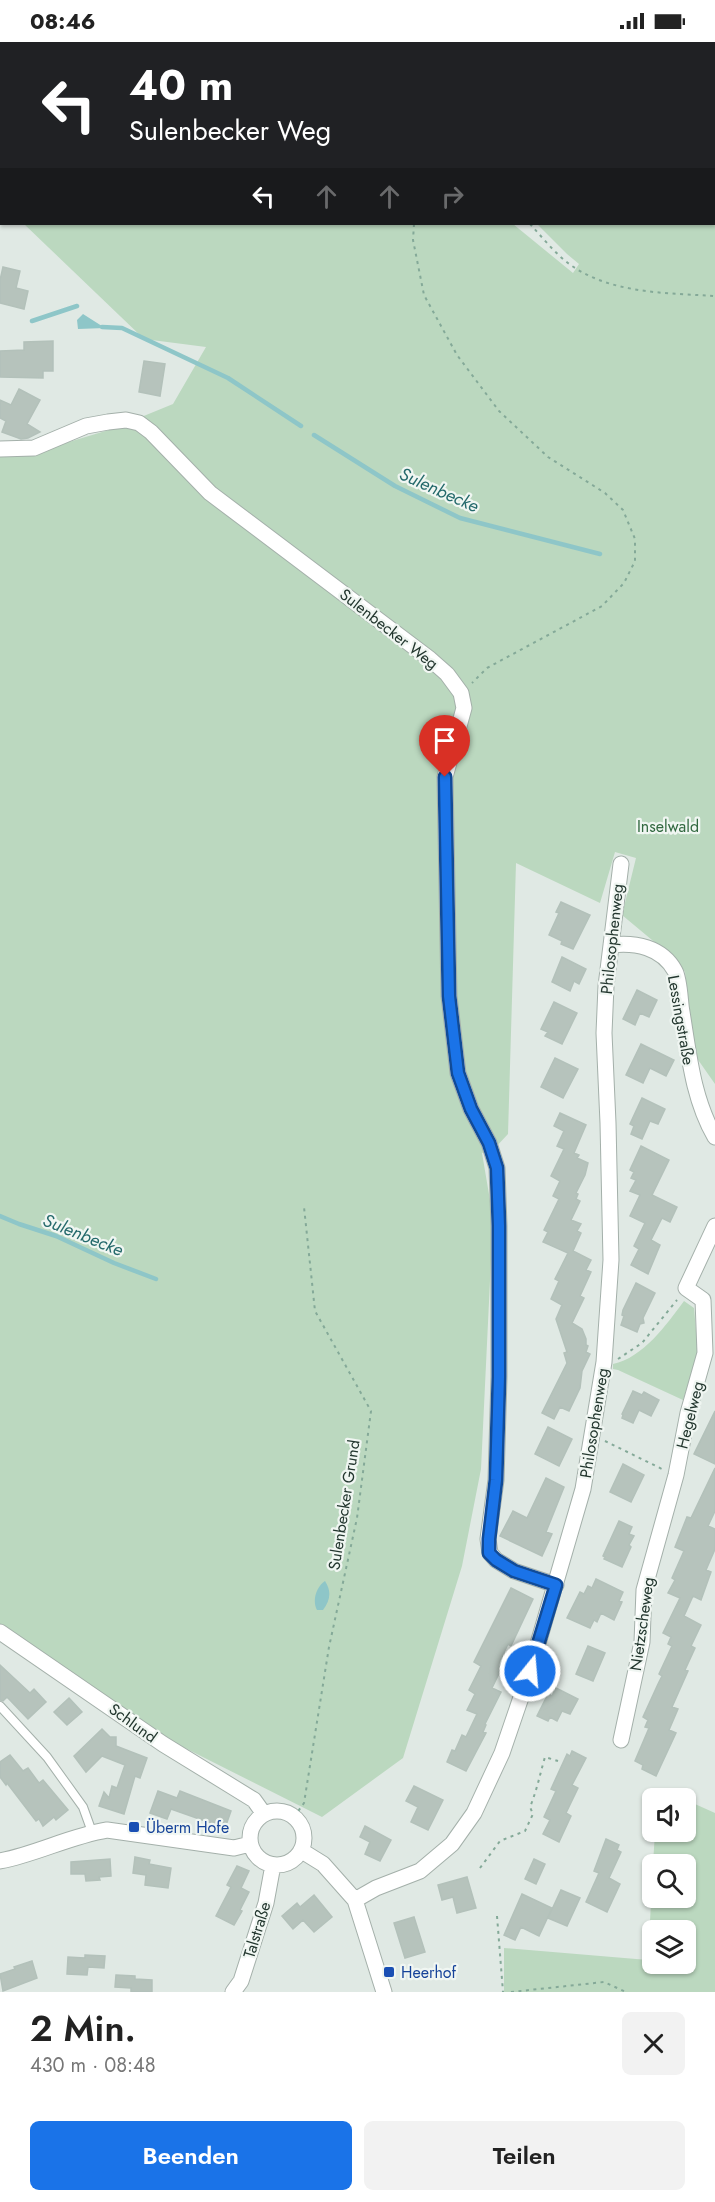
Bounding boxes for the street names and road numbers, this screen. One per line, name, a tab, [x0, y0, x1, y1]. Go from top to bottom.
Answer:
street label: Sulenbecker Weg	[335, 583, 443, 675]
street label: Philosophenweg	[595, 883, 629, 995]
street label: Lessingstraße	[662, 973, 700, 1067]
street label: Philosophenweg	[574, 1366, 614, 1480]
street label: Hegelweg	[671, 1379, 709, 1451]
street label: Sulenbecker Grund	[322, 1438, 366, 1572]
street label: Nietzscheweg	[624, 1576, 660, 1672]
street label: Schlund	[104, 1698, 162, 1748]
street label: Talstraße	[238, 1899, 276, 1961]

